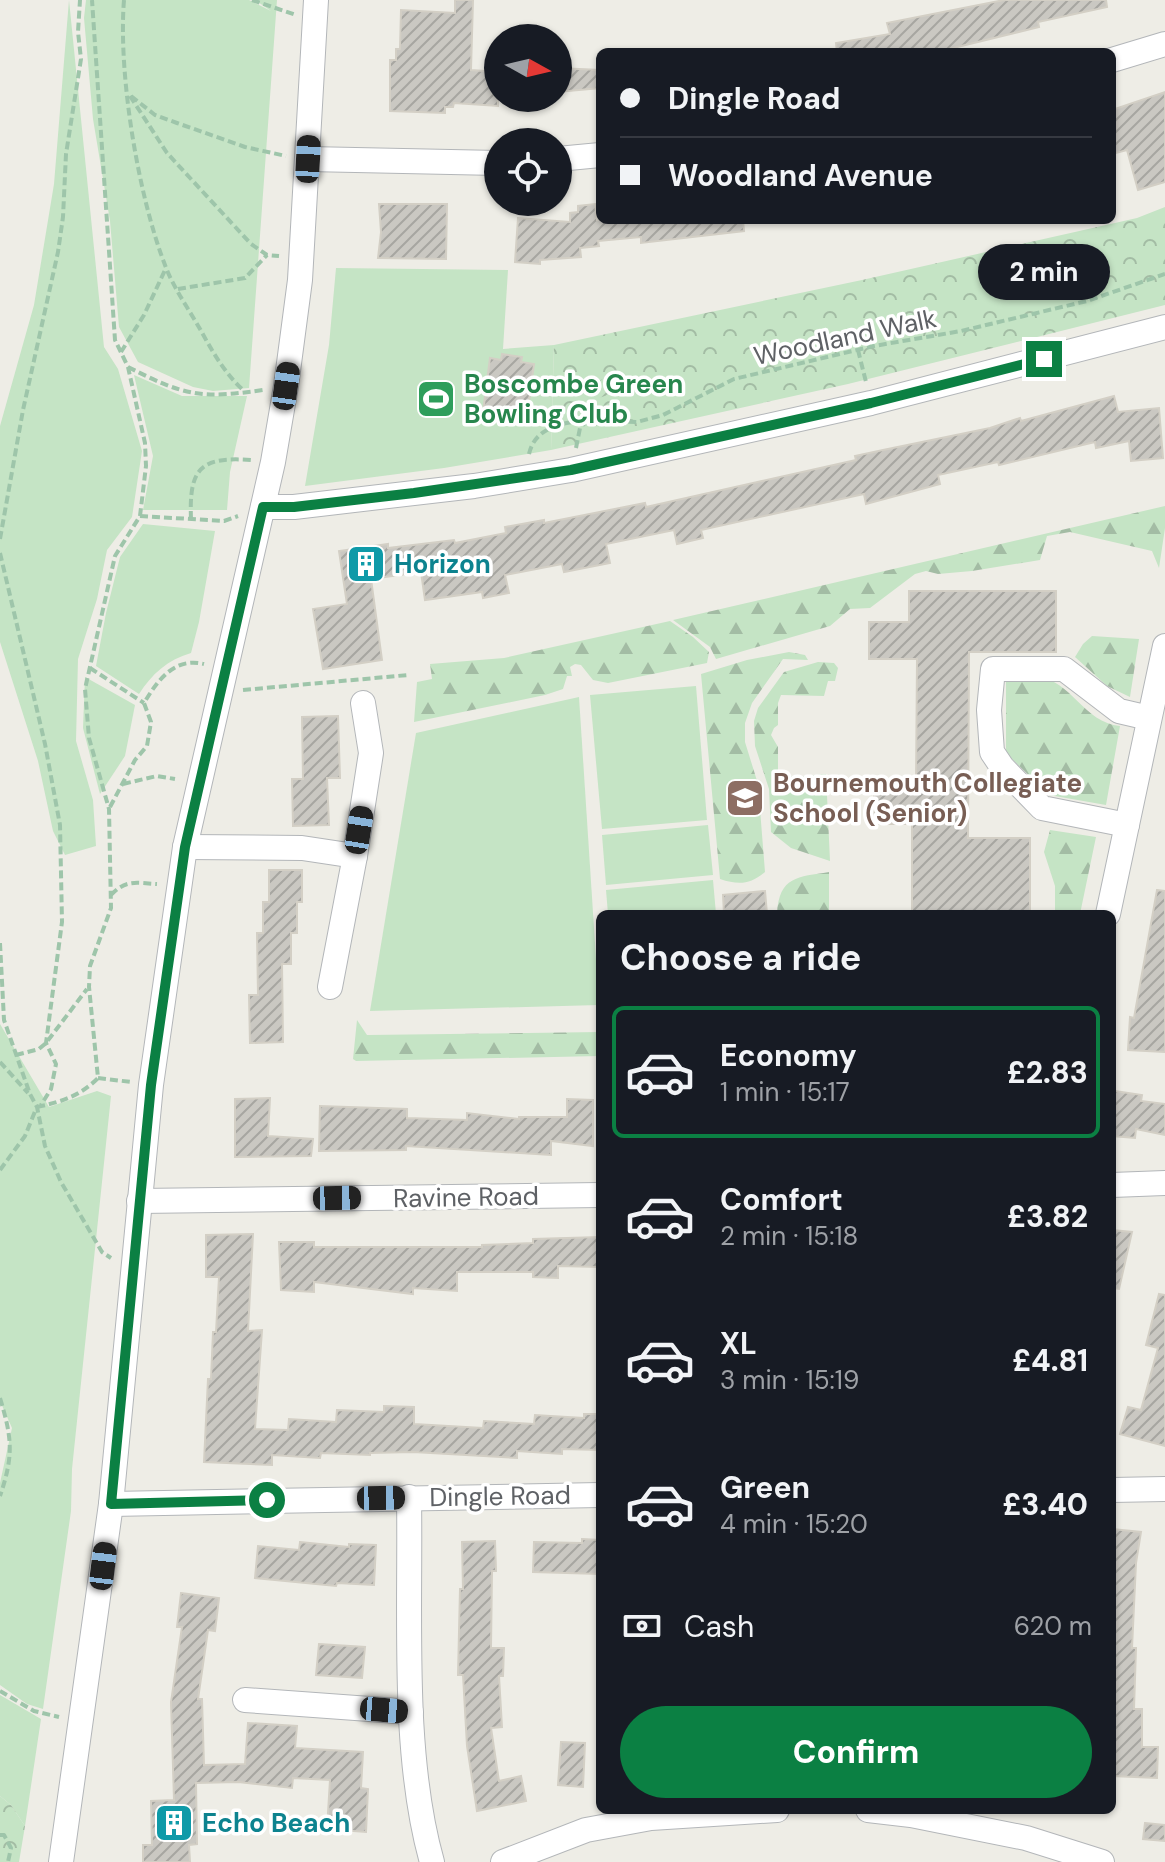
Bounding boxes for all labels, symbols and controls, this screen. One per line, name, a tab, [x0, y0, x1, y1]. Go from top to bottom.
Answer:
north arrow	[484, 24, 572, 112]
map controls	[484, 24, 572, 216]
text: Dingle Road	[668, 79, 841, 118]
button: locate	[484, 128, 572, 216]
car	[295, 134, 321, 184]
text: Woodland Avenue	[668, 156, 933, 195]
callout: 2 min	[978, 243, 1110, 299]
text: 2 min	[1009, 255, 1079, 289]
street label: Woodland Walk	[750, 301, 940, 373]
route end	[1026, 341, 1062, 377]
car	[271, 361, 301, 411]
place label: Boscombe Green Bowling Club	[464, 367, 683, 431]
sports icon: Boscombe Green Bowling Club	[415, 378, 457, 420]
building icon: Horizon	[345, 543, 387, 585]
place label: Horizon	[394, 547, 491, 581]
place label: Bournemouth Collegiate School (Senior)	[773, 766, 1082, 830]
school or university icon: Bournemouth Collegiate School (Senior)	[724, 777, 766, 819]
car	[343, 804, 375, 856]
text: Choose a ride	[620, 934, 861, 981]
icon: car	[624, 1036, 696, 1108]
text: Economy	[720, 1036, 857, 1075]
text: £2.83	[1007, 1053, 1088, 1092]
text: 1 min · 15:17	[720, 1075, 850, 1109]
street label: Ravine Road	[393, 1179, 539, 1215]
icon: car	[624, 1180, 696, 1252]
text: Comfort	[720, 1180, 843, 1219]
car	[313, 1186, 361, 1210]
text: £3.82	[1007, 1197, 1088, 1236]
text: 2 min · 15:18	[720, 1219, 858, 1253]
icon: car	[624, 1324, 696, 1396]
text: XL	[720, 1324, 757, 1363]
text: £4.81	[1012, 1341, 1088, 1380]
text: 3 min · 15:19	[720, 1363, 859, 1397]
icon: car	[624, 1468, 696, 1540]
text: Green	[720, 1468, 810, 1507]
street label: Dingle Road	[429, 1478, 571, 1514]
route start	[249, 1482, 285, 1518]
text: £3.40	[1002, 1485, 1088, 1524]
car	[357, 1486, 405, 1510]
text: 4 min · 15:20	[720, 1507, 868, 1541]
car	[88, 1541, 118, 1591]
icon: cash	[620, 1604, 664, 1648]
text: Cash	[684, 1607, 754, 1646]
text: 620 m	[1014, 1609, 1092, 1643]
car	[359, 1696, 409, 1724]
button: Confirm	[620, 1706, 1092, 1798]
building icon: Echo Beach	[153, 1802, 195, 1844]
place label: Echo Beach	[202, 1806, 350, 1840]

